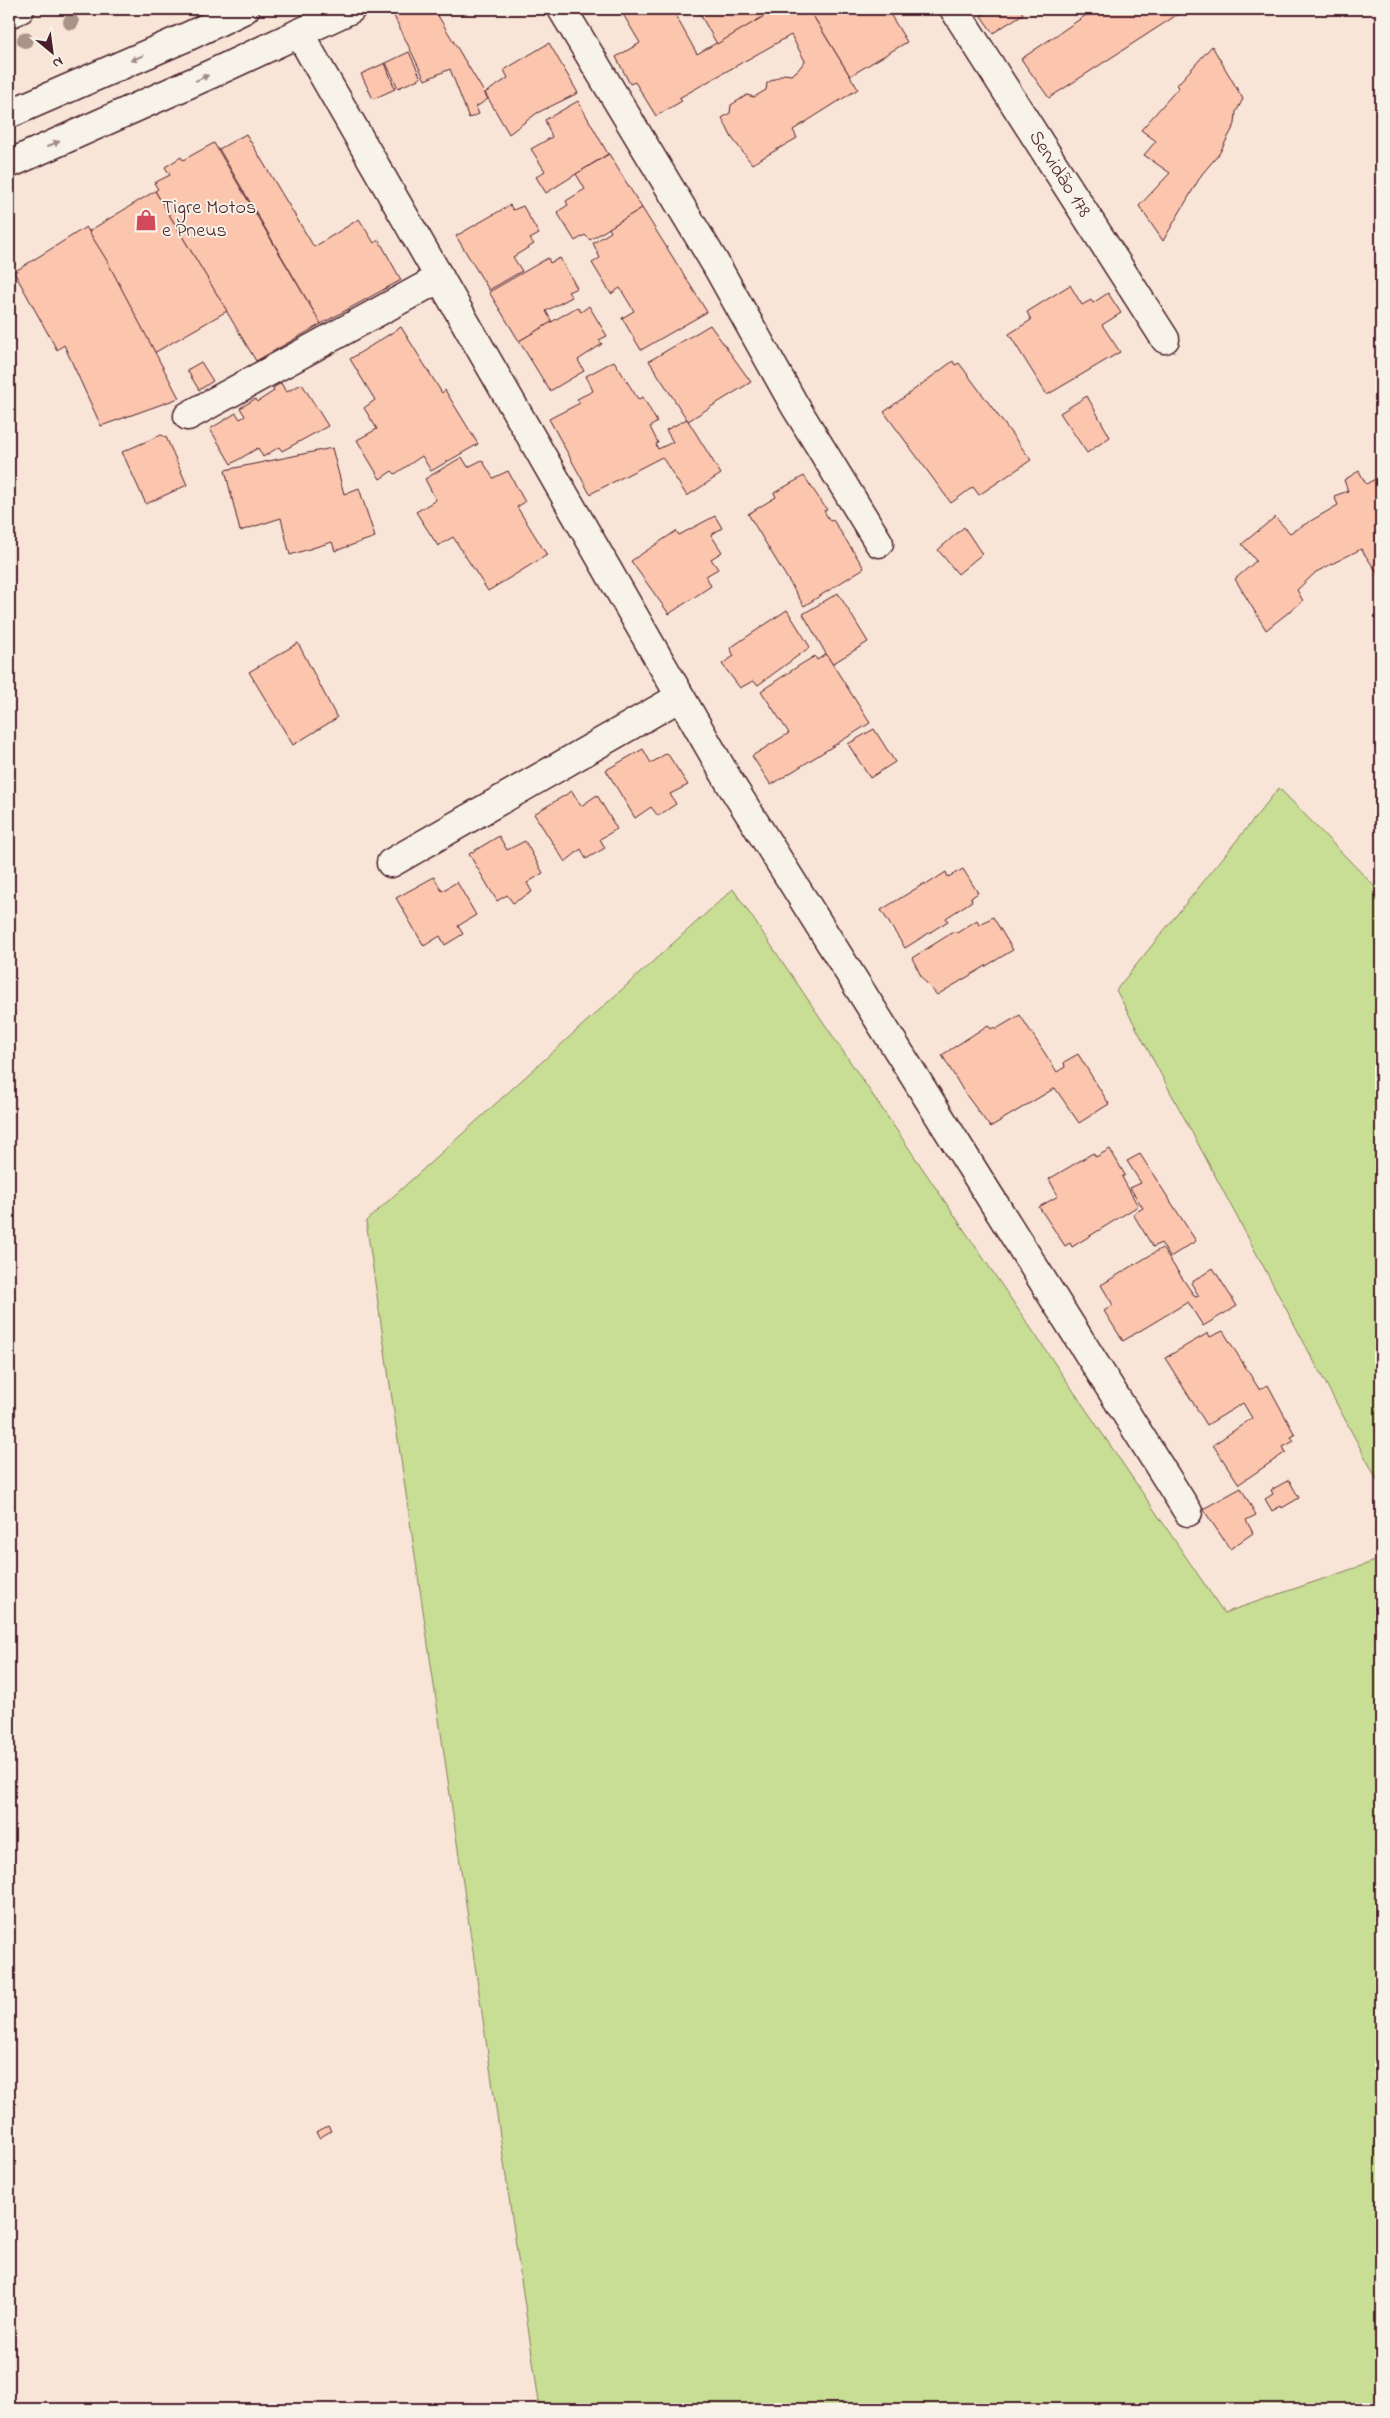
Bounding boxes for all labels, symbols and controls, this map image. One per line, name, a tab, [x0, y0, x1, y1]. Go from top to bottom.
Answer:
north arrow	[28, 28, 78, 78]
text: N	[48, 51, 67, 74]
one-way arrow	[130, 55, 144, 63]
one-way arrow	[195, 74, 209, 82]
street label: Servidão 178	[1021, 125, 1098, 223]
one-way arrow	[46, 140, 60, 148]
place label: Tigre Motos e Pneus	[162, 194, 256, 246]
shop icon: Tigre Motos e Pneus	[133, 207, 159, 233]

